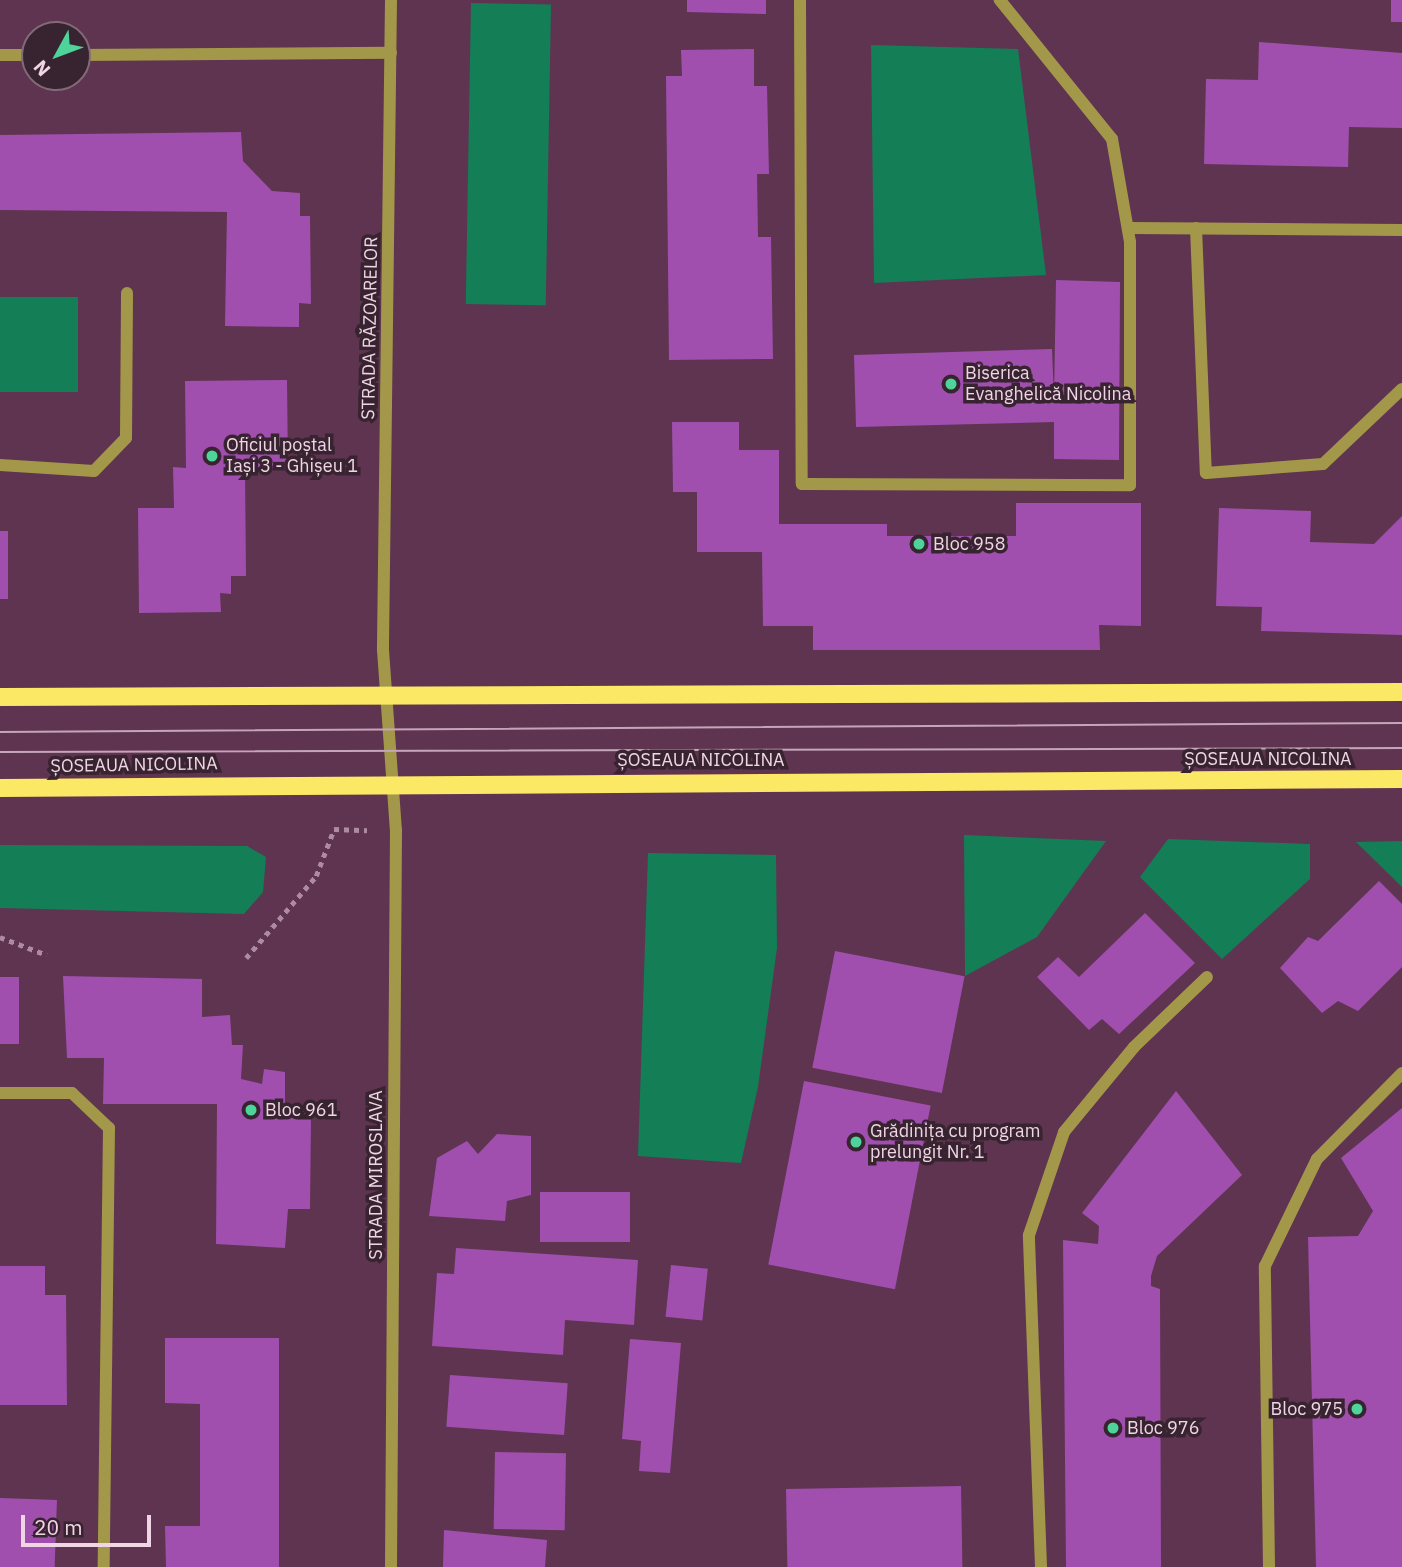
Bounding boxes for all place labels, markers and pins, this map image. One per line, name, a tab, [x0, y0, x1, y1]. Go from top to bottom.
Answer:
place label: Biserica Evanghelică Nicolina	[965, 363, 1131, 406]
marker: Biserica Evanghelică Nicolina	[943, 376, 959, 392]
place label: Oficiul poștal Iași 3 - Ghișeu 1	[226, 435, 358, 478]
marker: Oficiul poștal Iași 3 - Ghișeu 1	[204, 448, 220, 464]
place label: Bloc 958	[933, 533, 1005, 555]
marker: Bloc 958	[911, 536, 927, 552]
place label: Bloc 961	[265, 1099, 337, 1121]
marker: Bloc 961	[243, 1102, 259, 1118]
place label: Grădinița cu program prelungit Nr. 1	[870, 1121, 1040, 1164]
marker: Grădinița cu program prelungit Nr. 1	[848, 1134, 864, 1150]
place label: Bloc 975	[1271, 1398, 1343, 1420]
marker: Bloc 975	[1349, 1401, 1365, 1417]
place label: Bloc 976	[1127, 1417, 1199, 1439]
marker: Bloc 976	[1105, 1420, 1121, 1436]

